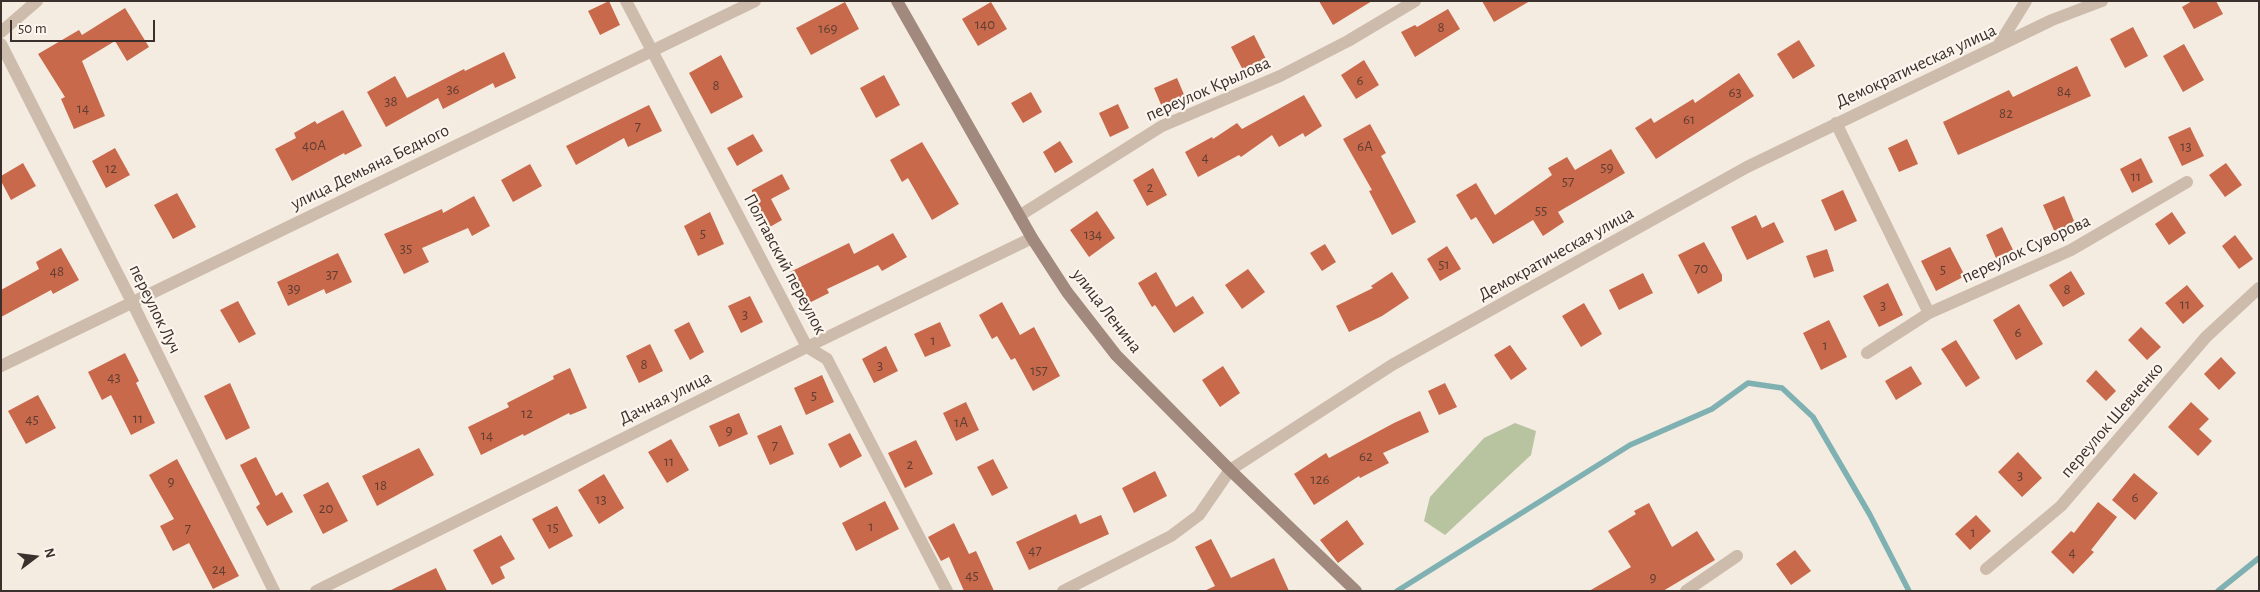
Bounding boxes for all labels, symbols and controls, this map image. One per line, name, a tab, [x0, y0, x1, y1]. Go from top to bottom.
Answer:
scale bar	[12, 10, 158, 42]
house number: 140	[975, 15, 995, 33]
house number: 8	[1437, 18, 1445, 36]
house number: 169	[818, 19, 838, 37]
street label: Демократическая улица	[1832, 19, 2000, 113]
text: 50 m	[18, 21, 47, 36]
street label: переулок Крылова	[1142, 52, 1274, 126]
house number: 6	[1356, 71, 1364, 89]
house number: 8	[712, 76, 720, 94]
house number: 36	[446, 80, 460, 98]
house number: 84	[2057, 82, 2071, 100]
house number: 63	[1728, 83, 1742, 101]
house number: 38	[384, 92, 398, 110]
house number: 14	[77, 99, 89, 117]
house number: 82	[1999, 104, 2013, 122]
house number: 61	[1683, 110, 1695, 128]
house number: 7	[635, 117, 641, 135]
street label: улица Демьяна Бедного	[287, 119, 453, 215]
house number: 40А	[302, 136, 326, 154]
house number: 6А	[1357, 137, 1373, 155]
house number: 13	[2180, 137, 2192, 155]
house number: 4	[1201, 148, 1209, 166]
house number: 59	[1600, 158, 1614, 176]
house number: 12	[105, 159, 117, 177]
house number: 11	[2131, 167, 2141, 185]
house number: 57	[1562, 172, 1574, 190]
house number: 2	[1147, 178, 1153, 196]
street label: Полтавский переулок	[739, 190, 831, 338]
house number: 55	[1535, 201, 1547, 219]
street label: Демократическая улица	[1474, 202, 1638, 306]
street label: переулок Суворова	[1958, 210, 2094, 288]
house number: 5	[700, 224, 706, 242]
house number: 134	[1084, 225, 1102, 243]
house number: 35	[400, 239, 412, 257]
house number: 51	[1438, 255, 1450, 273]
house number: 70	[1694, 259, 1708, 277]
house number: 5	[1940, 260, 1946, 278]
street label: переулок Луч	[124, 261, 186, 357]
house number: 48	[50, 262, 64, 280]
house number: 37	[326, 265, 338, 283]
street label: улица Ленина	[1067, 265, 1147, 357]
house number: 39	[287, 279, 301, 297]
house number: 8	[2063, 280, 2071, 298]
house number: 11	[2180, 295, 2190, 313]
house number: 3	[1880, 296, 1886, 314]
house number: 3	[742, 305, 748, 323]
house number: 6	[2014, 323, 2022, 341]
house number: 1	[930, 331, 936, 349]
house number: 1	[1822, 336, 1828, 354]
house number: 8	[640, 355, 648, 373]
house number: 3	[877, 356, 883, 374]
street label: переулок Шевченко	[2056, 358, 2168, 482]
house number: 157	[1030, 361, 1048, 379]
street label: Дачная улица	[615, 366, 715, 430]
house number: 43	[107, 368, 121, 386]
house number: 5	[811, 386, 817, 404]
house number: 12	[521, 404, 533, 422]
house number: 11	[133, 409, 143, 427]
house number: 45	[25, 410, 39, 428]
house number: 1А	[954, 413, 968, 431]
house number: 9	[725, 421, 733, 439]
house number: 14	[481, 426, 493, 444]
house number: 7	[772, 436, 778, 454]
house number: 62	[1359, 447, 1373, 465]
house number: 11	[664, 452, 674, 470]
house number: 2	[907, 455, 913, 473]
house number: 3	[2017, 466, 2023, 484]
house number: 126	[1310, 470, 1330, 488]
house number: 9	[167, 472, 175, 490]
house number: 18	[375, 476, 387, 494]
house number: 6	[2131, 488, 2139, 506]
house number: 13	[595, 490, 607, 508]
house number: 20	[319, 499, 333, 517]
house number: 1	[868, 517, 874, 535]
house number: 15	[547, 518, 559, 536]
house number: 7	[185, 519, 191, 537]
house number: 1	[1970, 523, 1976, 541]
north arrow	[10, 532, 60, 582]
house number: 47	[1028, 541, 1042, 559]
house number: 4	[2068, 543, 2076, 561]
text: N	[41, 547, 58, 560]
house number: 24	[212, 560, 226, 578]
house number: 45	[965, 566, 979, 584]
house number: 9	[1649, 568, 1657, 586]

